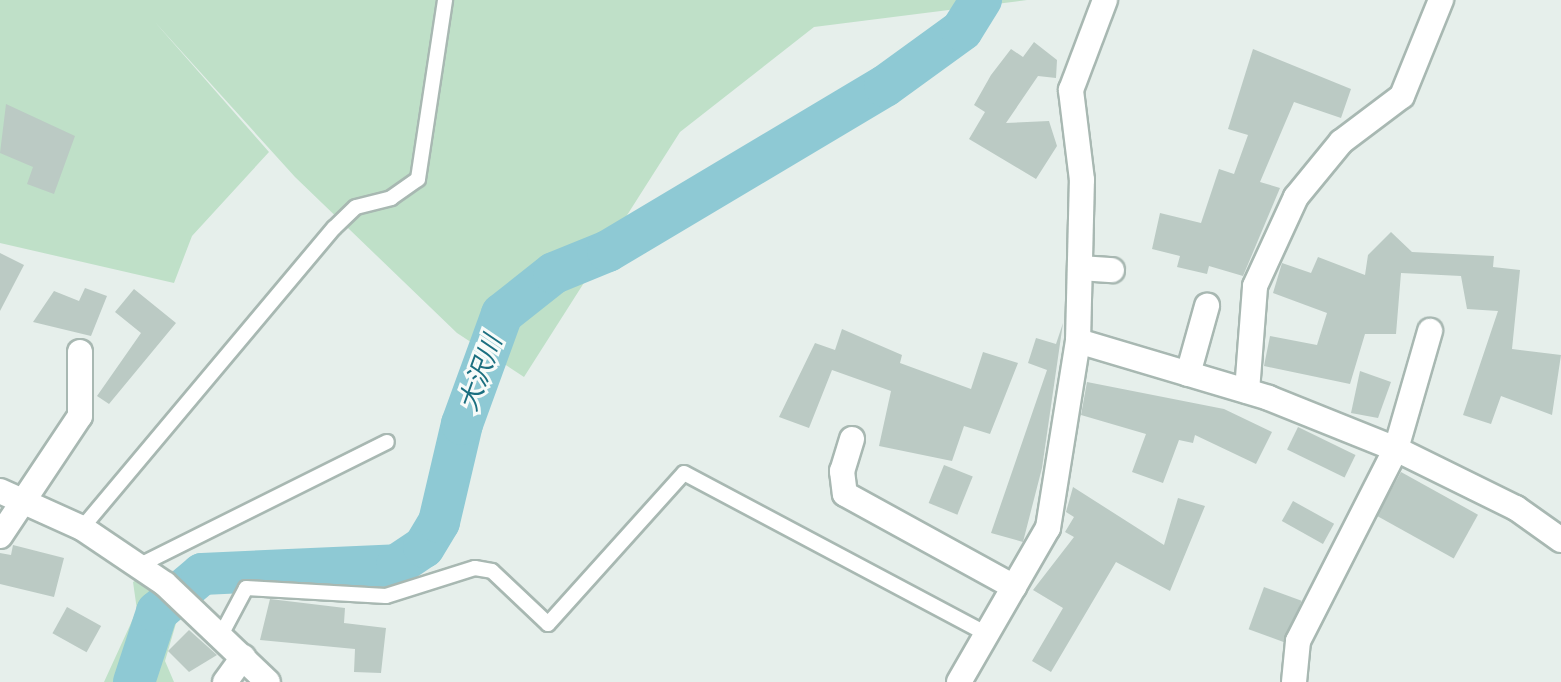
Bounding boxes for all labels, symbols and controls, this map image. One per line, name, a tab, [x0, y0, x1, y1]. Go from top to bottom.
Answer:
water label: 大沢川	[452, 331, 508, 415]

